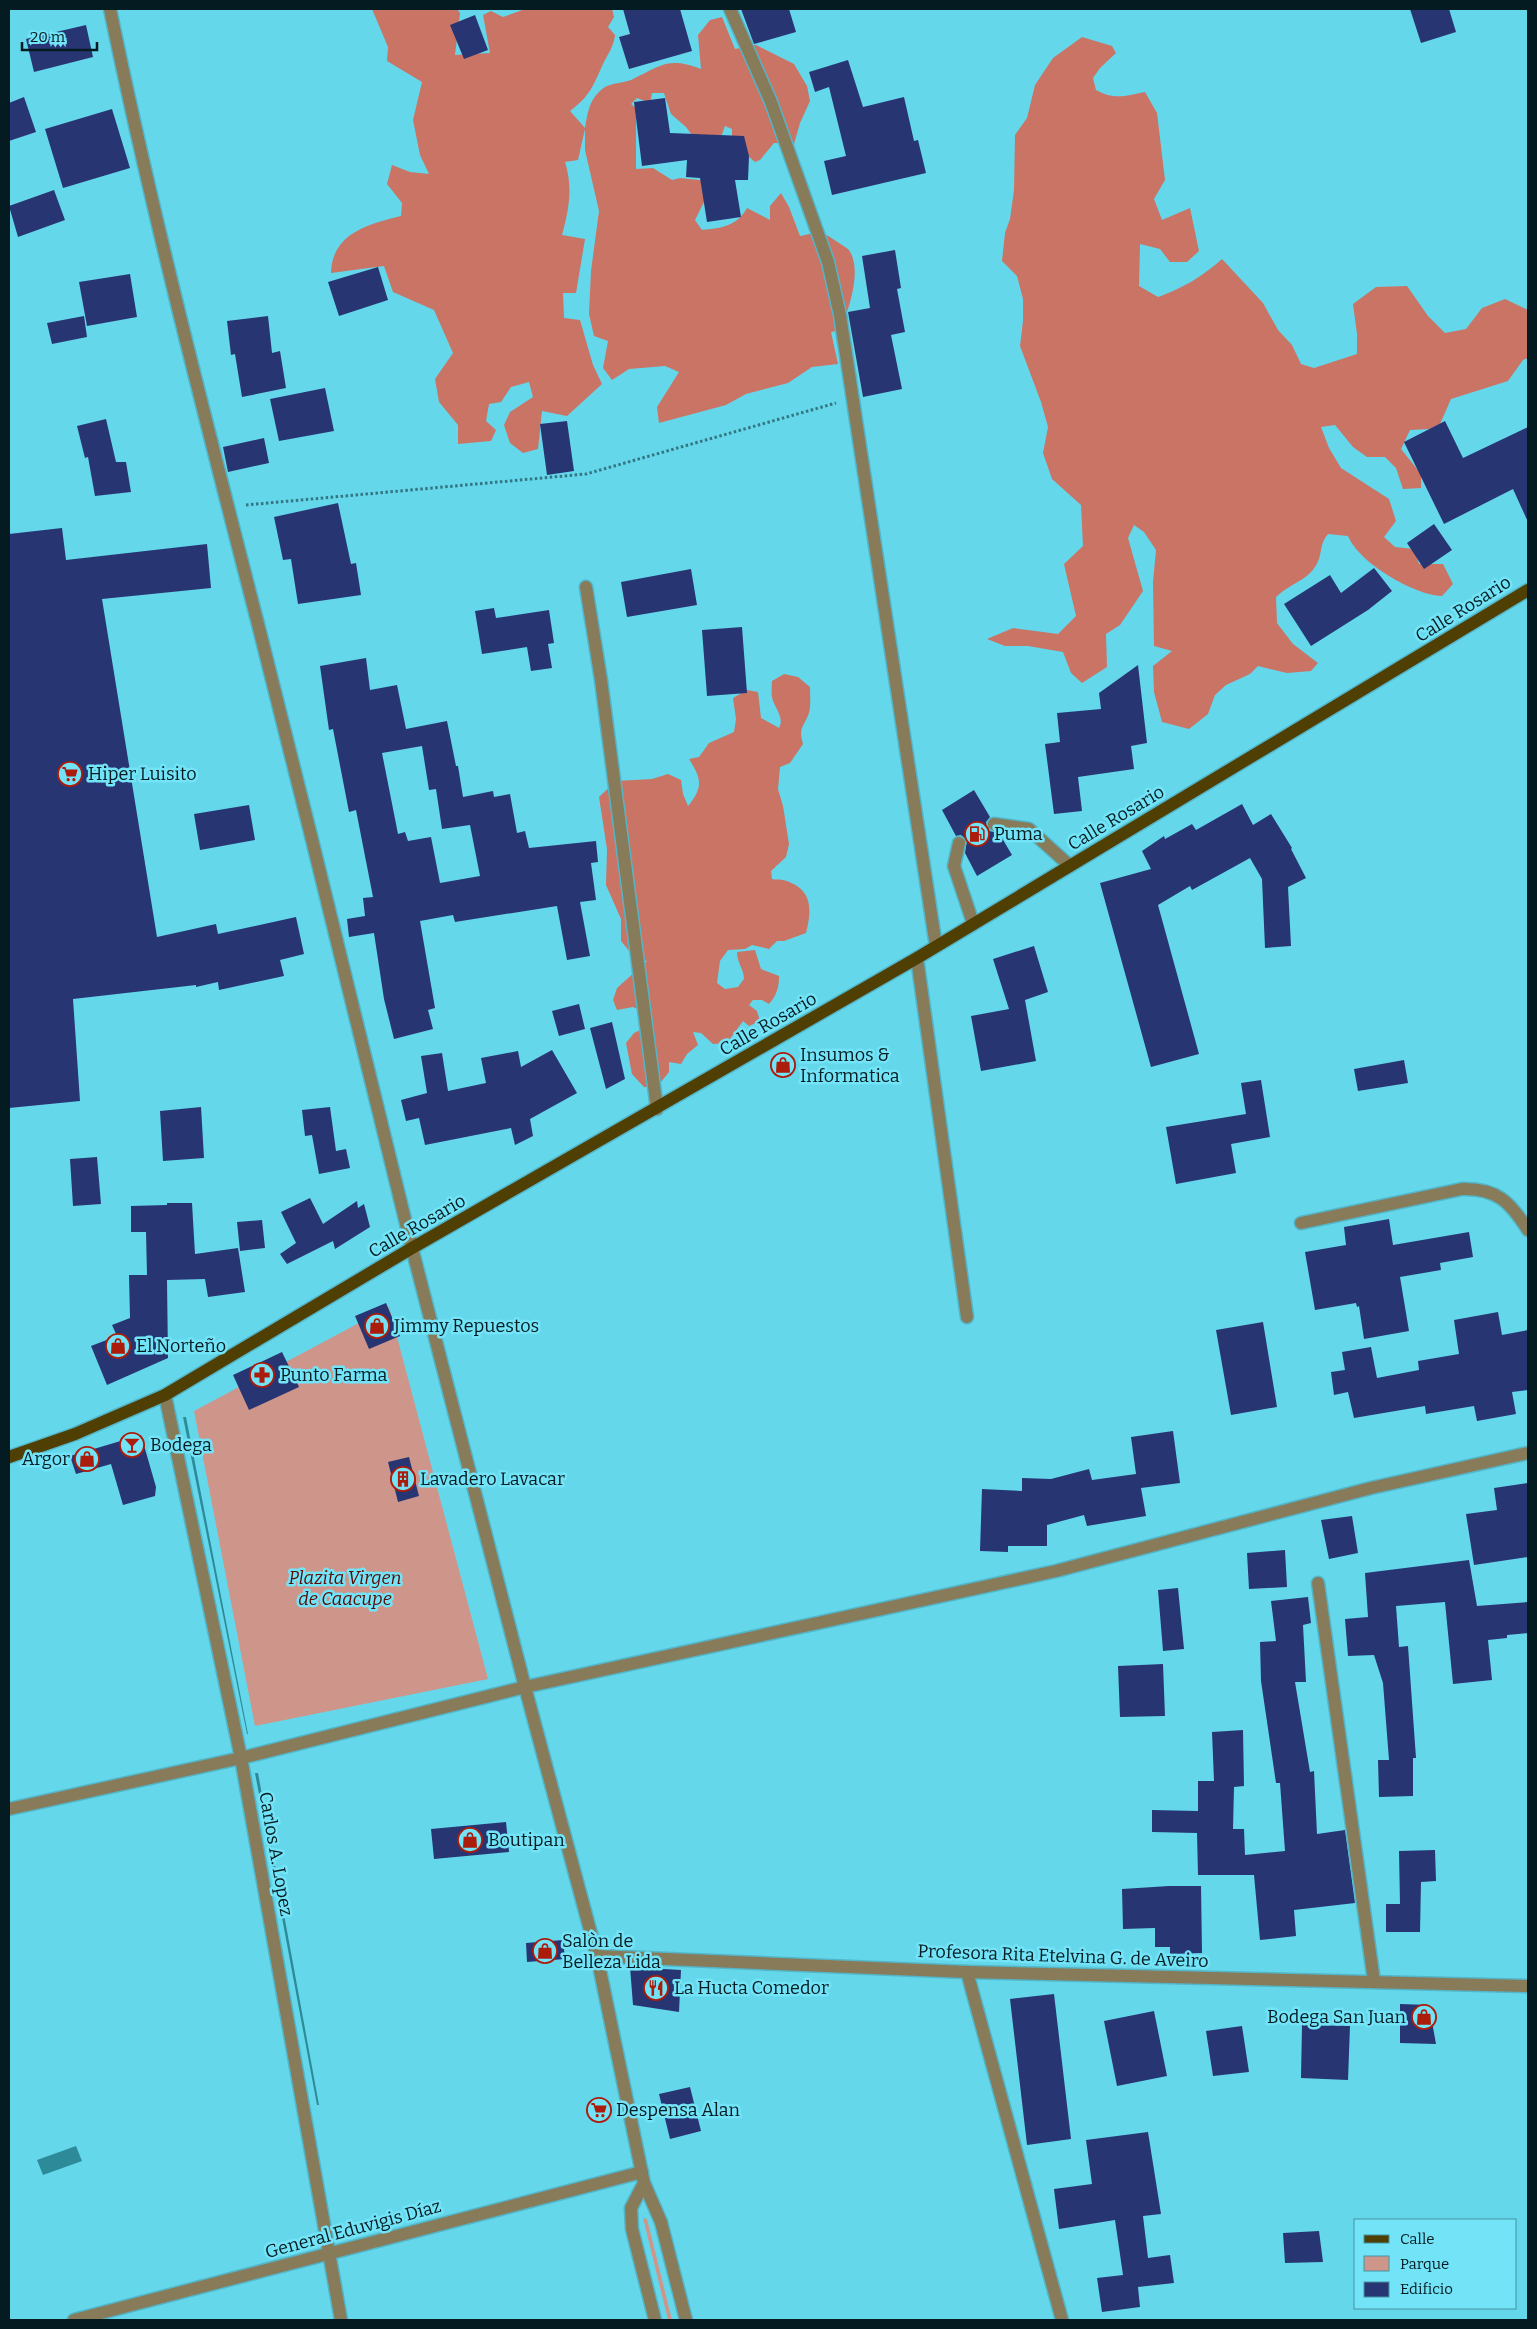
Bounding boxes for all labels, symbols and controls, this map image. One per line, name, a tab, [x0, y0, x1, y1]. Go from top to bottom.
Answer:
scale bar	[22, 20, 98, 52]
text: 20 m	[30, 28, 66, 46]
street label: Calle Rosario	[1411, 571, 1515, 647]
supermarket icon: Hiper Luisito	[57, 761, 83, 787]
place label: Hiper Luisito	[88, 763, 197, 785]
street label: Calle Rosario	[1064, 781, 1168, 855]
fuel station icon: Puma	[964, 821, 990, 847]
place label: Puma	[994, 823, 1043, 845]
street label: Calle Rosario	[715, 987, 821, 1061]
place label: Insumos & Informatica	[800, 1044, 900, 1087]
shop icon: Insumos & Informatica	[770, 1052, 796, 1078]
street label: Calle Rosario	[364, 1189, 470, 1263]
shop icon: Jimmy Repuestos	[364, 1313, 390, 1339]
place label: Jimmy Repuestos	[393, 1315, 539, 1337]
shop icon: El Norteño	[105, 1333, 131, 1359]
place label: El Norteño	[136, 1335, 226, 1357]
pharmacy icon: Punto Farma	[249, 1362, 275, 1388]
place label: Punto Farma	[280, 1364, 388, 1386]
bar icon: Bodega	[119, 1432, 145, 1458]
place label: Bodega	[150, 1434, 212, 1456]
shop icon: Argor	[74, 1446, 100, 1472]
place label: Argor	[22, 1448, 70, 1470]
building icon: Lavadero Lavacar	[390, 1466, 416, 1492]
place label: Lavadero Lavacar	[420, 1468, 565, 1490]
park label: Plazita Virgen de Caacupe	[289, 1567, 401, 1610]
street label: Carlos A. Lopez	[254, 1790, 298, 1918]
shop icon: Boutipan	[457, 1827, 483, 1853]
place label: Boutipan	[488, 1829, 565, 1851]
place label: Salòn de Belleza Lida	[562, 1930, 661, 1973]
shop icon: Salòn de Belleza Lida	[532, 1938, 558, 1964]
street label: Profesora Rita Etelvina G. de Aveiro	[917, 1940, 1209, 1972]
restaurant icon: La Hucta Comedor	[643, 1975, 669, 2001]
place label: La Hucta Comedor	[674, 1977, 829, 1999]
shop icon: Bodega San Juan	[1411, 2004, 1437, 2030]
place label: Bodega San Juan	[1267, 2006, 1407, 2028]
supermarket icon: Despensa Alan	[586, 2097, 612, 2123]
place label: Despensa Alan	[616, 2099, 741, 2121]
street label: General Eduvigis Díaz	[263, 2195, 443, 2263]
legend	[1354, 2219, 1517, 2309]
text: Calle	[1400, 2230, 1434, 2248]
text: Parque	[1400, 2255, 1449, 2273]
text: Edificio	[1400, 2280, 1453, 2298]

